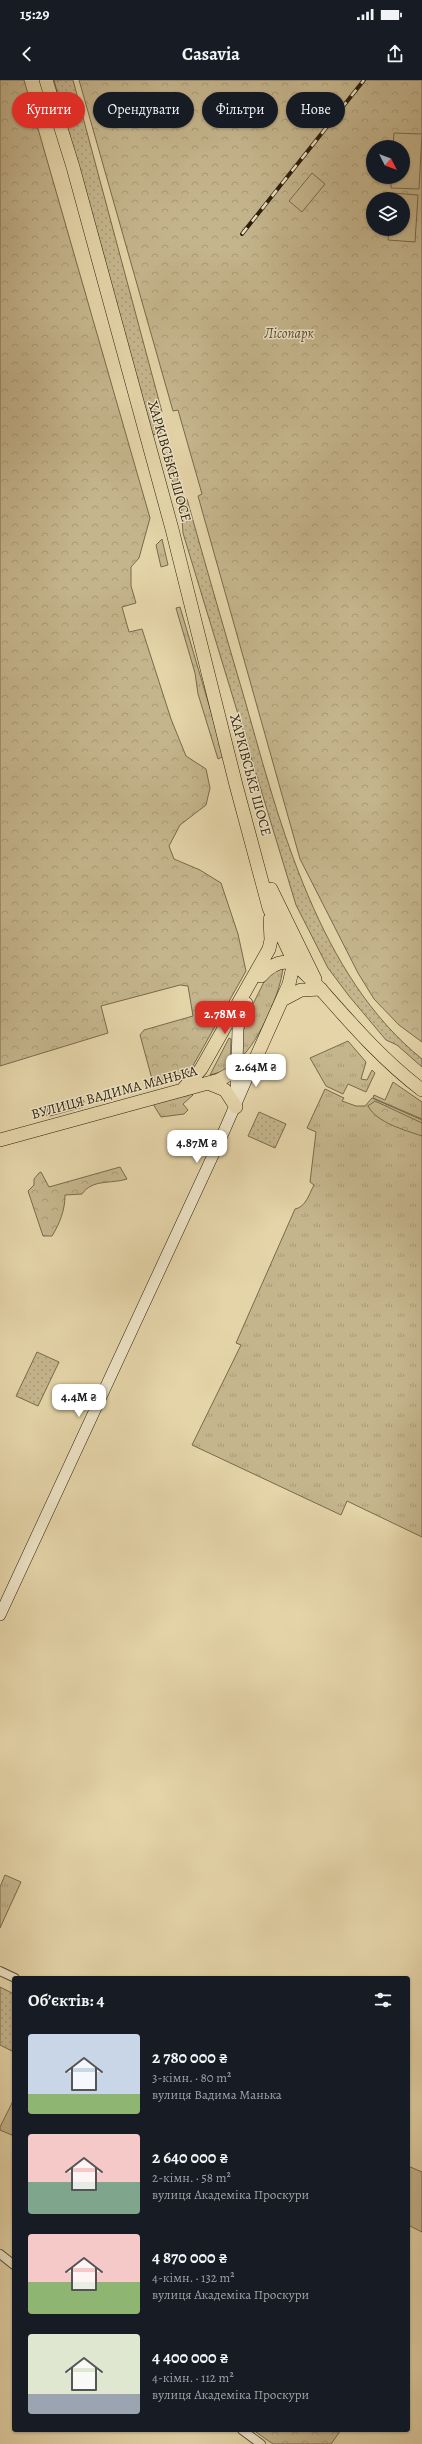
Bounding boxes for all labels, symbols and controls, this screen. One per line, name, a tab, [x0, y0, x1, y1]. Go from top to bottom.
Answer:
text: 15:29	[20, 4, 50, 24]
text: Casavia	[182, 42, 240, 66]
icon: back	[16, 43, 38, 65]
icon: share	[384, 43, 406, 65]
chip: Купити	[12, 92, 85, 128]
chip: Орендувати	[93, 92, 194, 128]
chip: Фільтри	[202, 92, 278, 128]
chip: Нове	[286, 92, 345, 128]
north arrow	[366, 140, 410, 184]
map controls	[366, 140, 410, 236]
button: layers	[366, 192, 410, 236]
park label: Лісопарк	[263, 324, 314, 343]
street label: ХАРКІВСЬКЕ ШОСЕ	[143, 398, 196, 524]
street label: ХАРКІВСЬКЕ ШОСЕ	[225, 712, 276, 838]
pin: 2.78M ₴	[188, 1001, 262, 1035]
text: 2.78M ₴	[204, 1005, 246, 1022]
pin: 2.64M ₴	[219, 1054, 293, 1088]
text: 2.64M ₴	[235, 1058, 277, 1075]
street label: ВУЛИЦЯ ВАДИМА МАНЬКА	[29, 1061, 200, 1124]
pin: 4.87M ₴	[160, 1130, 234, 1164]
text: 4.87M ₴	[176, 1134, 218, 1151]
pin: 4.4M ₴	[46, 1384, 112, 1418]
text: 4.4M ₴	[61, 1388, 97, 1405]
text: Об’єктів: 4	[28, 1989, 104, 2012]
icon: filters	[372, 1989, 394, 2011]
text: 2 780 000 ₴	[152, 2046, 228, 2069]
icon: home	[60, 2050, 108, 2098]
text: 3-кімн. · 80 m²	[152, 2069, 231, 2086]
text: вулиця Вадима Манька	[152, 2086, 282, 2103]
text: 2 640 000 ₴	[152, 2146, 228, 2169]
icon: home	[60, 2150, 108, 2198]
text: 2-кімн. · 58 m²	[152, 2169, 231, 2186]
text: вулиця Академіка Проскури	[152, 2186, 309, 2203]
text: 4 870 000 ₴	[152, 2246, 228, 2269]
icon: home	[60, 2250, 108, 2298]
text: 4-кімн. · 132 m²	[152, 2269, 235, 2286]
text: вулиця Академіка Проскури	[152, 2286, 309, 2303]
text: 4 400 000 ₴	[152, 2346, 229, 2369]
icon: home	[60, 2350, 108, 2398]
text: 4-кімн. · 112 m²	[152, 2369, 234, 2386]
text: вулиця Академіка Проскури	[152, 2386, 309, 2403]

